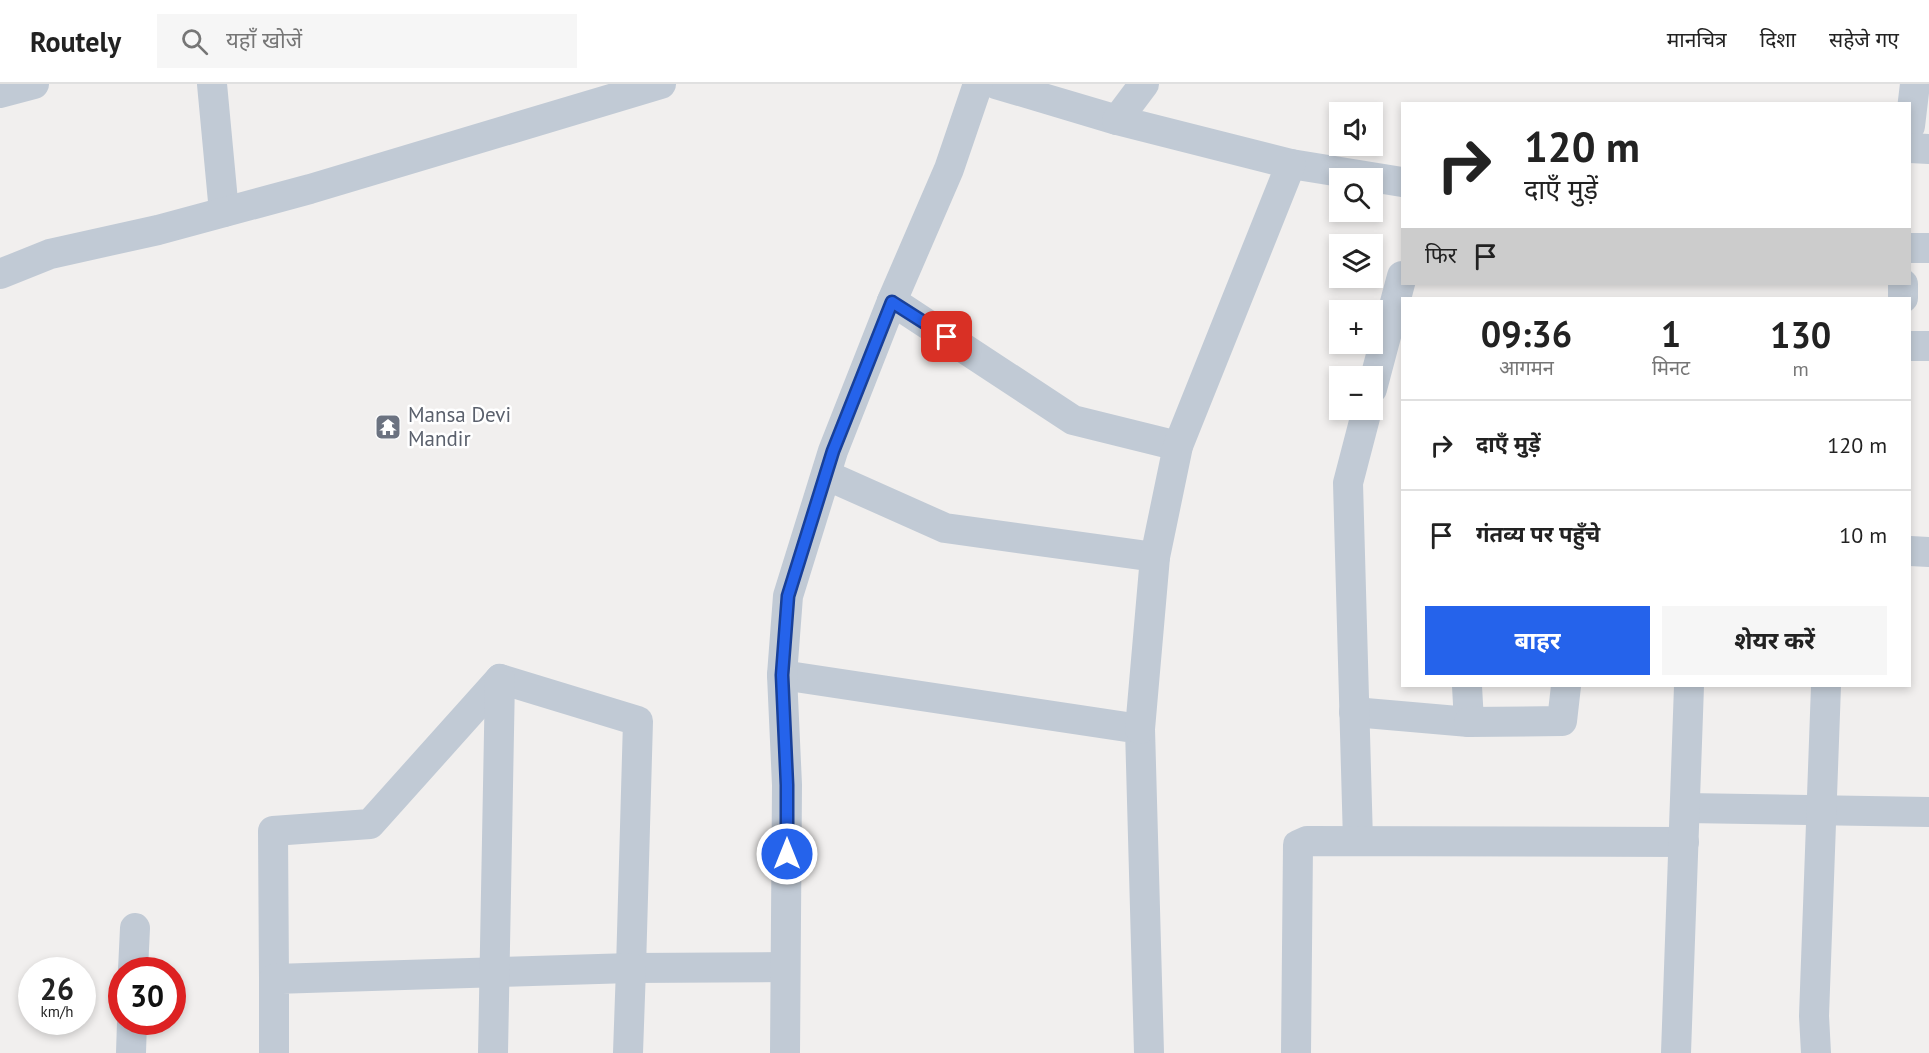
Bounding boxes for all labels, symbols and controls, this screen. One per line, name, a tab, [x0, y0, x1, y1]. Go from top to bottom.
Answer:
search box	[157, 14, 577, 68]
text: Routely	[30, 23, 121, 60]
icon: search	[178, 25, 211, 58]
text: यहाँ खोजें	[226, 26, 302, 54]
text: मानचित्र	[1667, 26, 1727, 53]
text: दिशा	[1760, 26, 1796, 53]
text: सहेजे गए	[1829, 26, 1899, 53]
map controls	[1329, 102, 1383, 420]
button: sound	[1329, 102, 1383, 156]
text: 120 m	[1524, 119, 1640, 174]
icon: right	[1425, 126, 1503, 204]
button: search	[1329, 168, 1383, 222]
text: दाएँ मुड़ें	[1524, 172, 1598, 206]
button: layers	[1329, 234, 1383, 288]
icon: arrive	[1469, 240, 1502, 273]
text: फिर	[1425, 241, 1457, 269]
button: +	[1329, 300, 1383, 354]
text: 09:36	[1481, 310, 1572, 357]
text: 1	[1661, 310, 1681, 357]
pin	[921, 311, 972, 362]
text: 130	[1770, 311, 1831, 358]
icon: arrive	[930, 320, 963, 353]
text: आगमन	[1499, 355, 1554, 381]
text: मिनट	[1652, 355, 1690, 381]
text: m	[1792, 356, 1809, 382]
button: −	[1329, 366, 1383, 420]
place label: Mansa Devi Mandir	[408, 401, 511, 452]
temple icon: Mansa Devi Mandir	[373, 412, 403, 442]
icon: right	[1425, 429, 1458, 462]
text: दाएँ मुड़ें	[1476, 430, 1541, 458]
text: 120 m	[1827, 431, 1887, 459]
icon: arrive	[1425, 519, 1458, 552]
text: गंतव्य पर पहुँचे	[1476, 520, 1600, 548]
text: 10 m	[1839, 521, 1887, 549]
button: बाहर	[1425, 606, 1650, 675]
button: शेयर करें	[1662, 606, 1887, 675]
position arrow	[755, 822, 819, 886]
speed limit sign: 30	[108, 957, 186, 1035]
text: 26	[40, 969, 74, 1008]
text: km/h	[41, 1002, 73, 1021]

